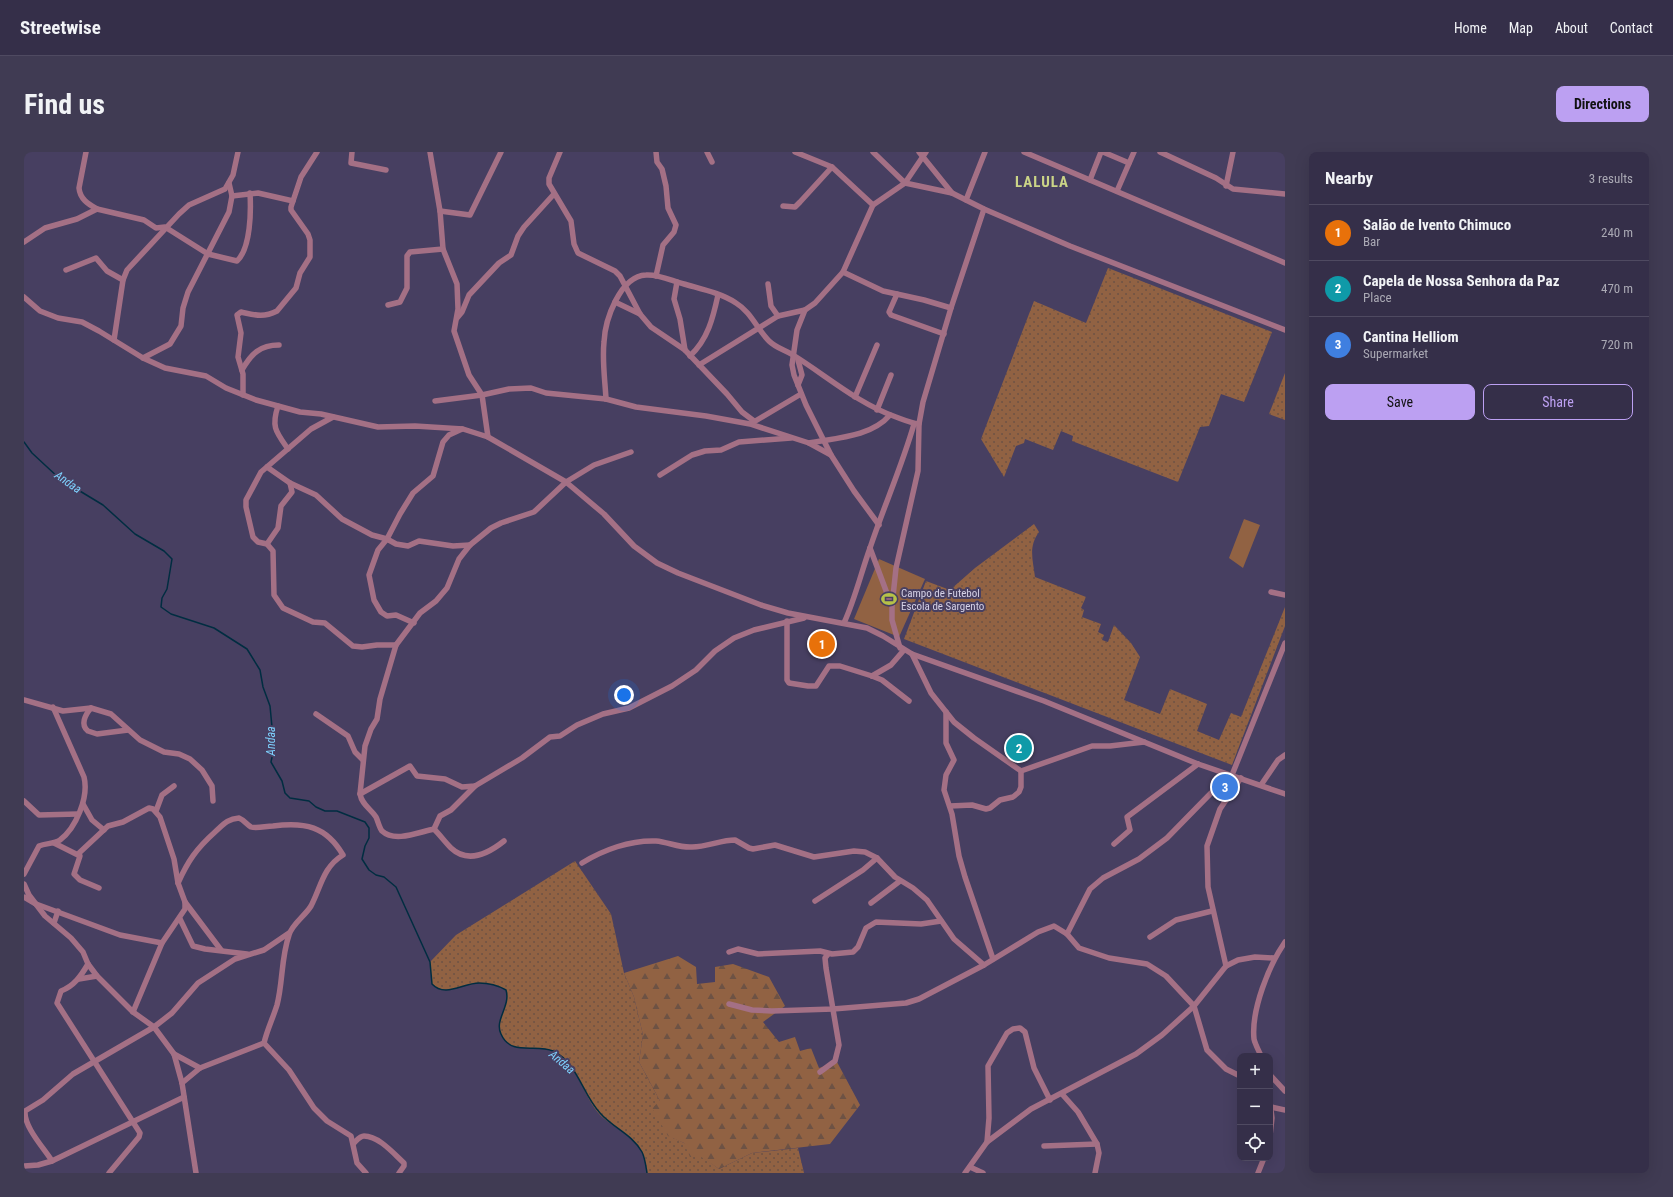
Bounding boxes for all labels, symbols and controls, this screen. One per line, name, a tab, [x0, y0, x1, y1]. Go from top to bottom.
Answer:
text: Streetwise	[20, 16, 101, 39]
text: Home	[1454, 20, 1487, 36]
text: Map	[1509, 20, 1533, 36]
text: About	[1555, 20, 1588, 36]
text: Contact	[1610, 20, 1653, 36]
button: Directions	[1556, 86, 1649, 122]
text: Find us	[24, 88, 105, 121]
text: Nearby	[1325, 168, 1373, 188]
text: 3 results	[1589, 171, 1633, 186]
district label: LALULA	[1015, 173, 1069, 191]
text: Salão de Ivento Chimuco	[1363, 216, 1511, 234]
text: 1	[1335, 225, 1341, 240]
text: 240 m	[1601, 225, 1633, 240]
text: Bar	[1363, 234, 1380, 249]
text: Capela de Nossa Senhora da Paz	[1363, 272, 1559, 290]
text: 2	[1335, 281, 1341, 296]
text: 470 m	[1601, 281, 1633, 296]
text: Place	[1363, 290, 1392, 305]
text: Cantina Helliom	[1363, 328, 1459, 346]
text: 3	[1335, 337, 1341, 352]
text: 720 m	[1601, 337, 1633, 352]
text: Supermarket	[1363, 346, 1428, 361]
button: Save	[1325, 384, 1475, 420]
button: Share	[1483, 384, 1633, 420]
water label: Andaa	[51, 467, 84, 496]
place label: Campo de Futebol Escola de Sargento	[901, 587, 985, 613]
sports icon: Campo de Futebol Escola de Sargento	[880, 590, 898, 608]
pin: 1	[809, 629, 835, 659]
your location	[614, 685, 634, 705]
water label: Andaa	[264, 726, 278, 757]
pin: 2	[1006, 733, 1032, 763]
pin: 3	[1212, 772, 1238, 802]
water label: Andaa	[546, 1047, 578, 1077]
map controls	[1237, 1053, 1273, 1161]
button: +	[1237, 1053, 1273, 1089]
button: −	[1237, 1089, 1273, 1125]
button: locate	[1237, 1125, 1273, 1161]

